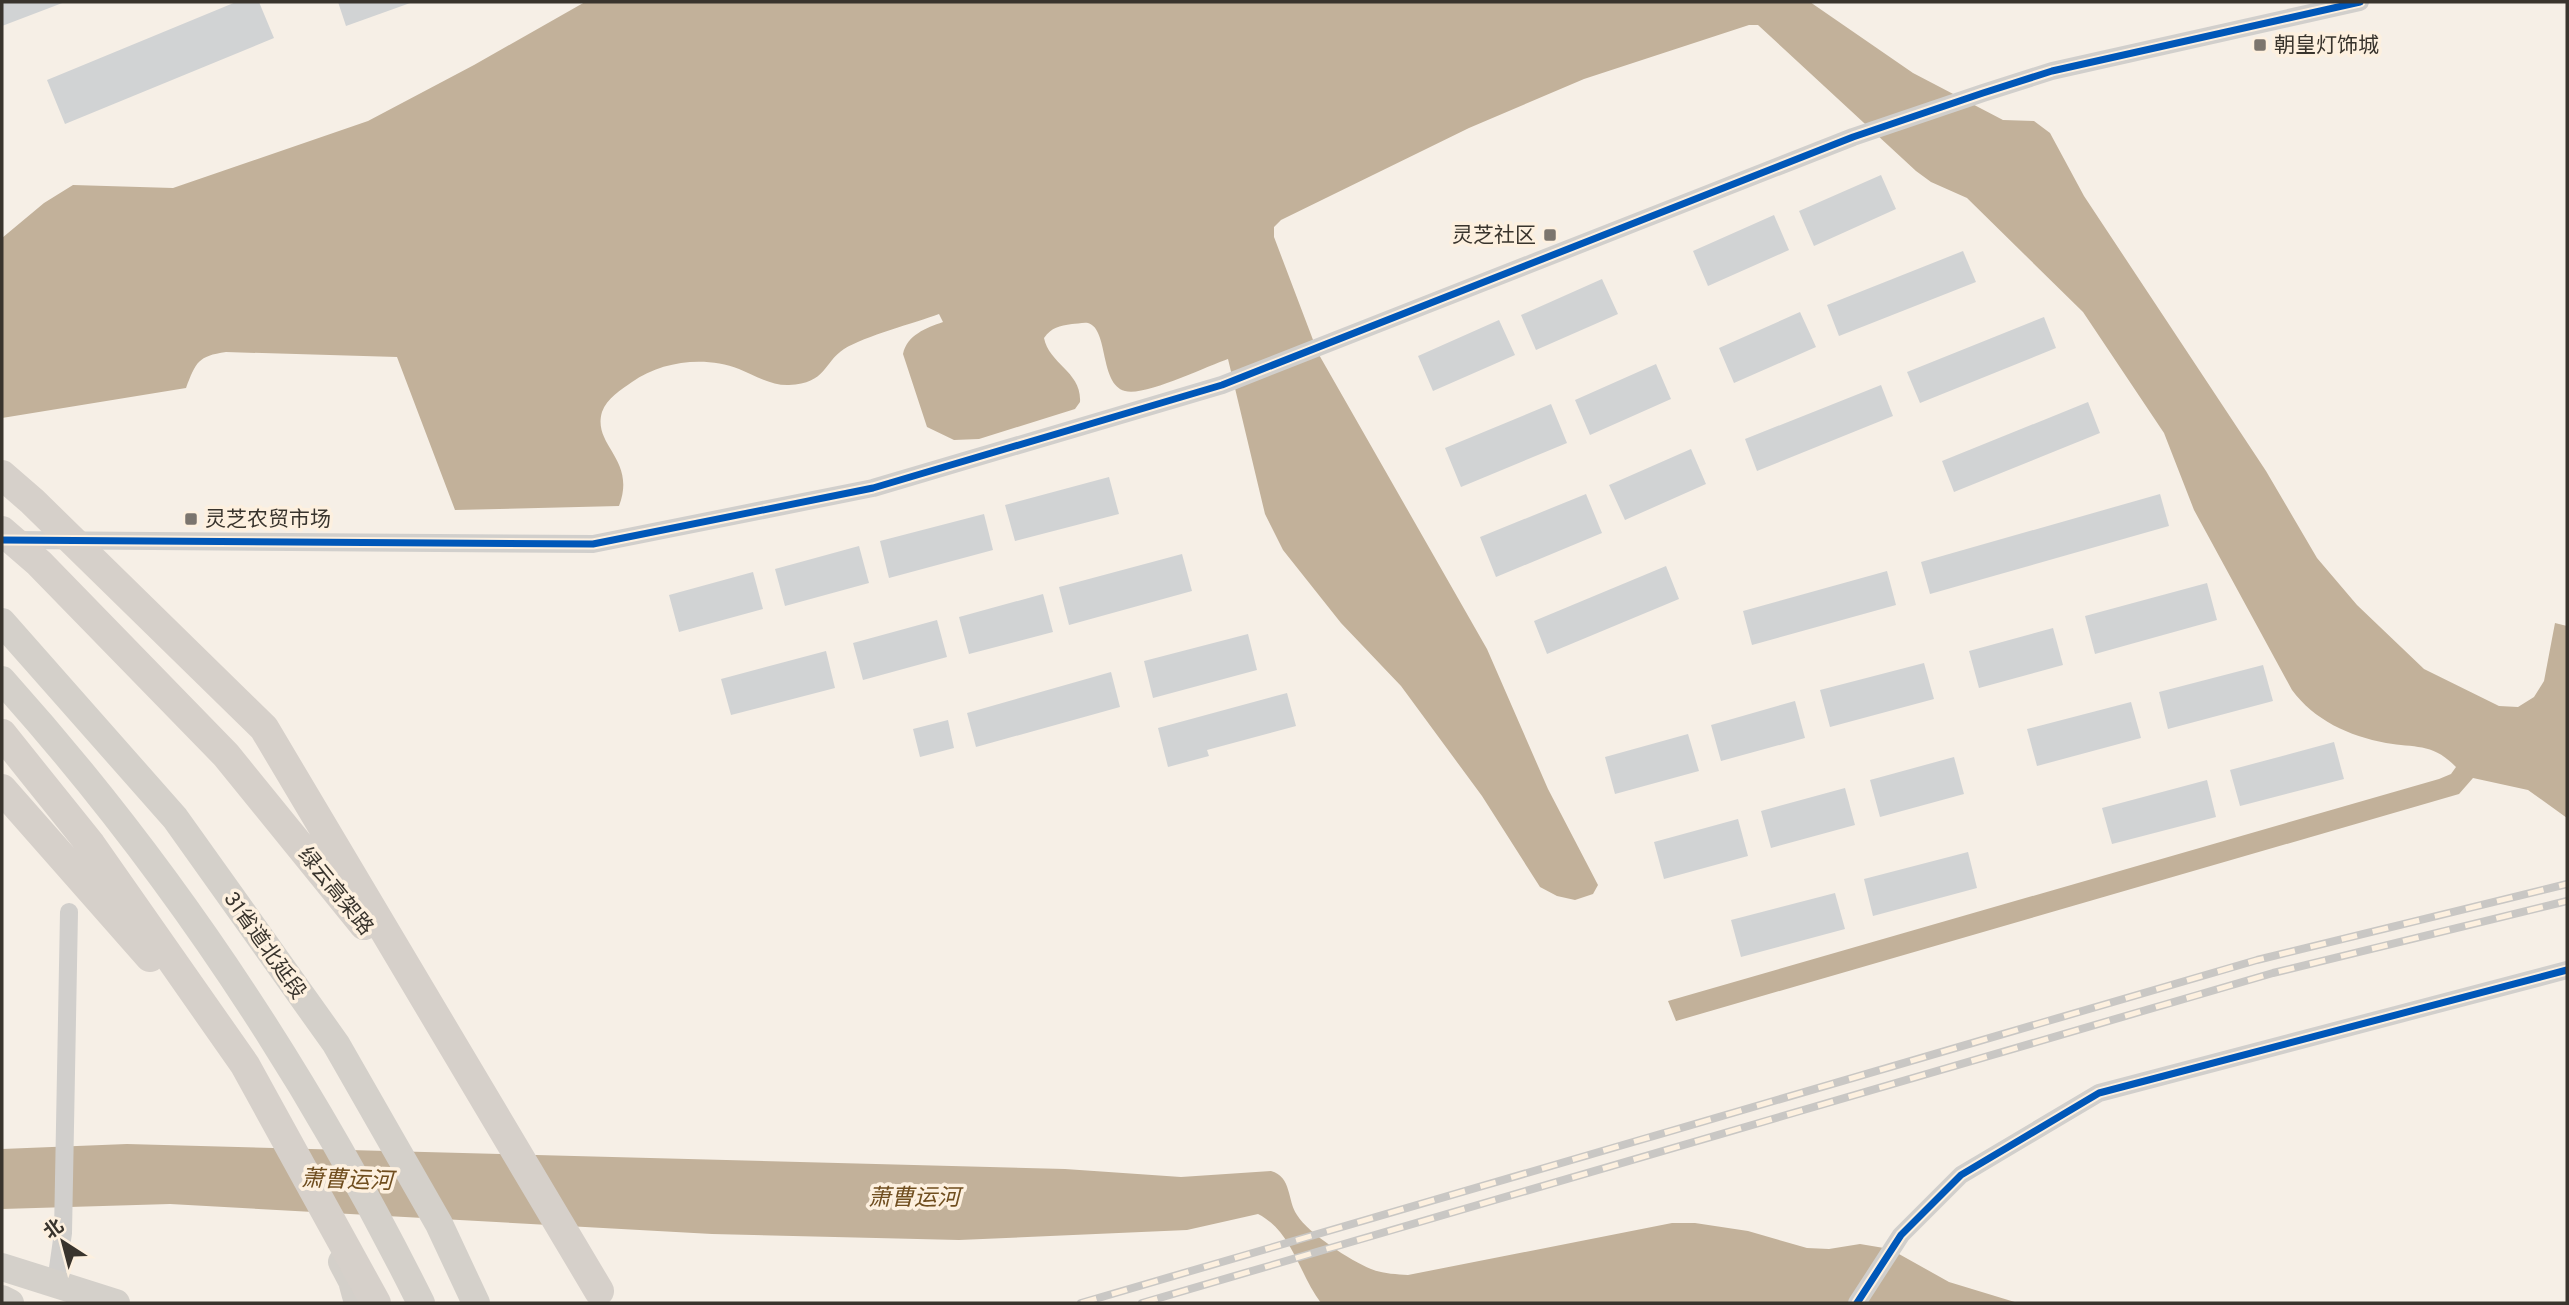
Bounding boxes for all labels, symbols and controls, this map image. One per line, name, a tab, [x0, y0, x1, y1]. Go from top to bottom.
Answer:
place label: 朝皇灯饰城	[2274, 33, 2379, 60]
marker: 朝皇灯饰城	[2252, 37, 2268, 53]
place label: 灵芝社区	[1452, 223, 1536, 250]
marker: 灵芝社区	[1542, 227, 1558, 243]
place label: 灵芝农贸市场	[205, 507, 331, 534]
marker: 灵芝农贸市场	[183, 511, 199, 527]
street label: 绿云高架路	[291, 843, 378, 941]
street label: 31省道北延段	[217, 887, 311, 1005]
water label: 萧曹运河	[300, 1165, 397, 1198]
water label: 萧曹运河	[868, 1185, 964, 1214]
north arrow	[28, 1207, 98, 1277]
text: 北	[39, 1215, 69, 1245]

